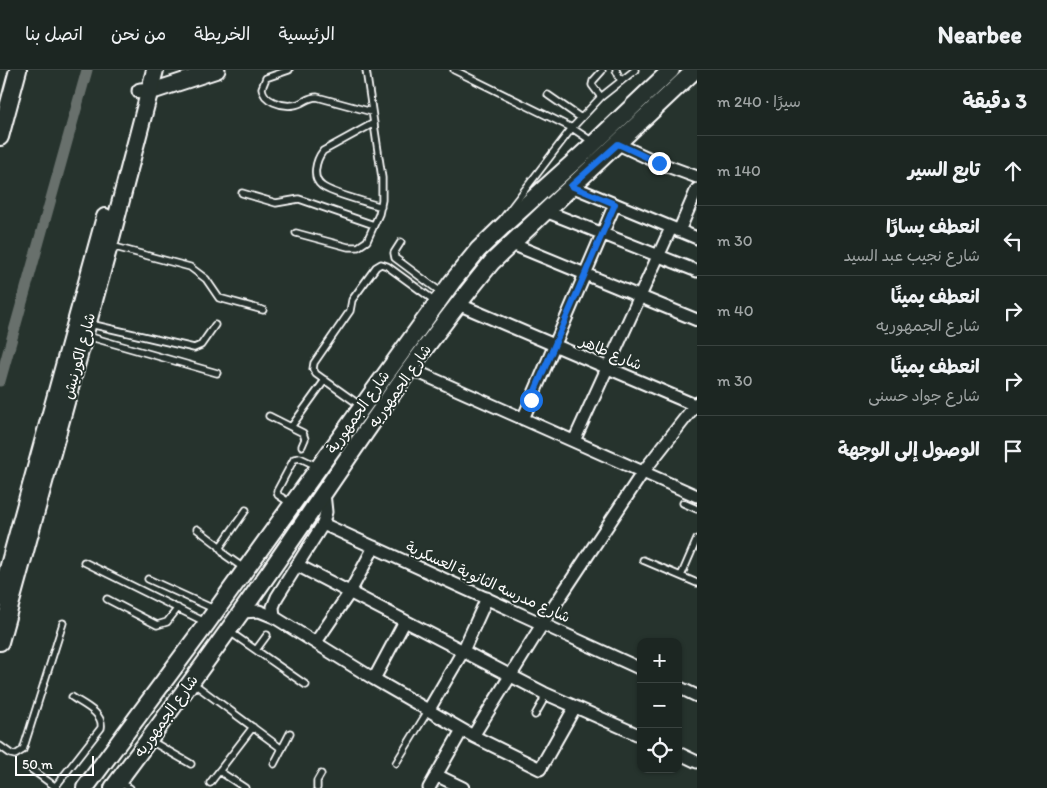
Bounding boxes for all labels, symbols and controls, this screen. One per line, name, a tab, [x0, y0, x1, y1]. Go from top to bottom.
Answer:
text: Nearbee	[938, 20, 1022, 49]
text: اتصل بنا	[25, 23, 83, 45]
text: من نحن	[111, 23, 166, 45]
text: الخريطة	[194, 23, 251, 45]
text: الرئيسية	[279, 23, 335, 45]
text: 3 دقيقة	[962, 88, 1027, 113]
text: سيرًا · 240 m	[717, 92, 801, 111]
route end	[648, 152, 671, 175]
icon: ahead	[999, 157, 1027, 185]
text: تابع السير	[908, 158, 980, 181]
text: 140 m	[717, 161, 761, 180]
text: انعطف يسارًا	[886, 215, 980, 238]
icon: left	[999, 227, 1027, 255]
text: 30 m	[717, 231, 753, 250]
text: شارع نجيب عبد السيد	[843, 246, 980, 265]
text: انعطف يمينًا	[891, 285, 980, 308]
icon: right	[999, 297, 1027, 325]
text: 40 m	[717, 301, 754, 320]
street label: شارع الكورنيش	[59, 311, 100, 401]
text: شارع الجمهوريه	[876, 316, 980, 335]
street label: شارع طاهر	[575, 331, 645, 375]
street label: شارع الجمهوريه	[365, 341, 436, 432]
text: انعطف يمينًا	[891, 355, 980, 378]
street label: شارع الجمهورية	[323, 367, 394, 458]
icon: right	[999, 367, 1027, 395]
text: 30 m	[717, 371, 753, 390]
text: شارع جواد حسنى	[868, 386, 980, 405]
route start	[520, 389, 543, 412]
icon: arrive	[999, 437, 1027, 465]
text: الوصول إلى الوجهة	[838, 438, 980, 461]
street label: شارع مدرسه الثانوية العسكرية	[403, 538, 573, 627]
map controls	[637, 638, 682, 773]
button: +	[637, 638, 682, 683]
street label: شارع الجمهوريه	[130, 671, 203, 761]
button: −	[637, 683, 682, 728]
button: locate	[637, 728, 682, 773]
scale bar	[15, 753, 94, 776]
text: 50 m	[22, 756, 53, 773]

